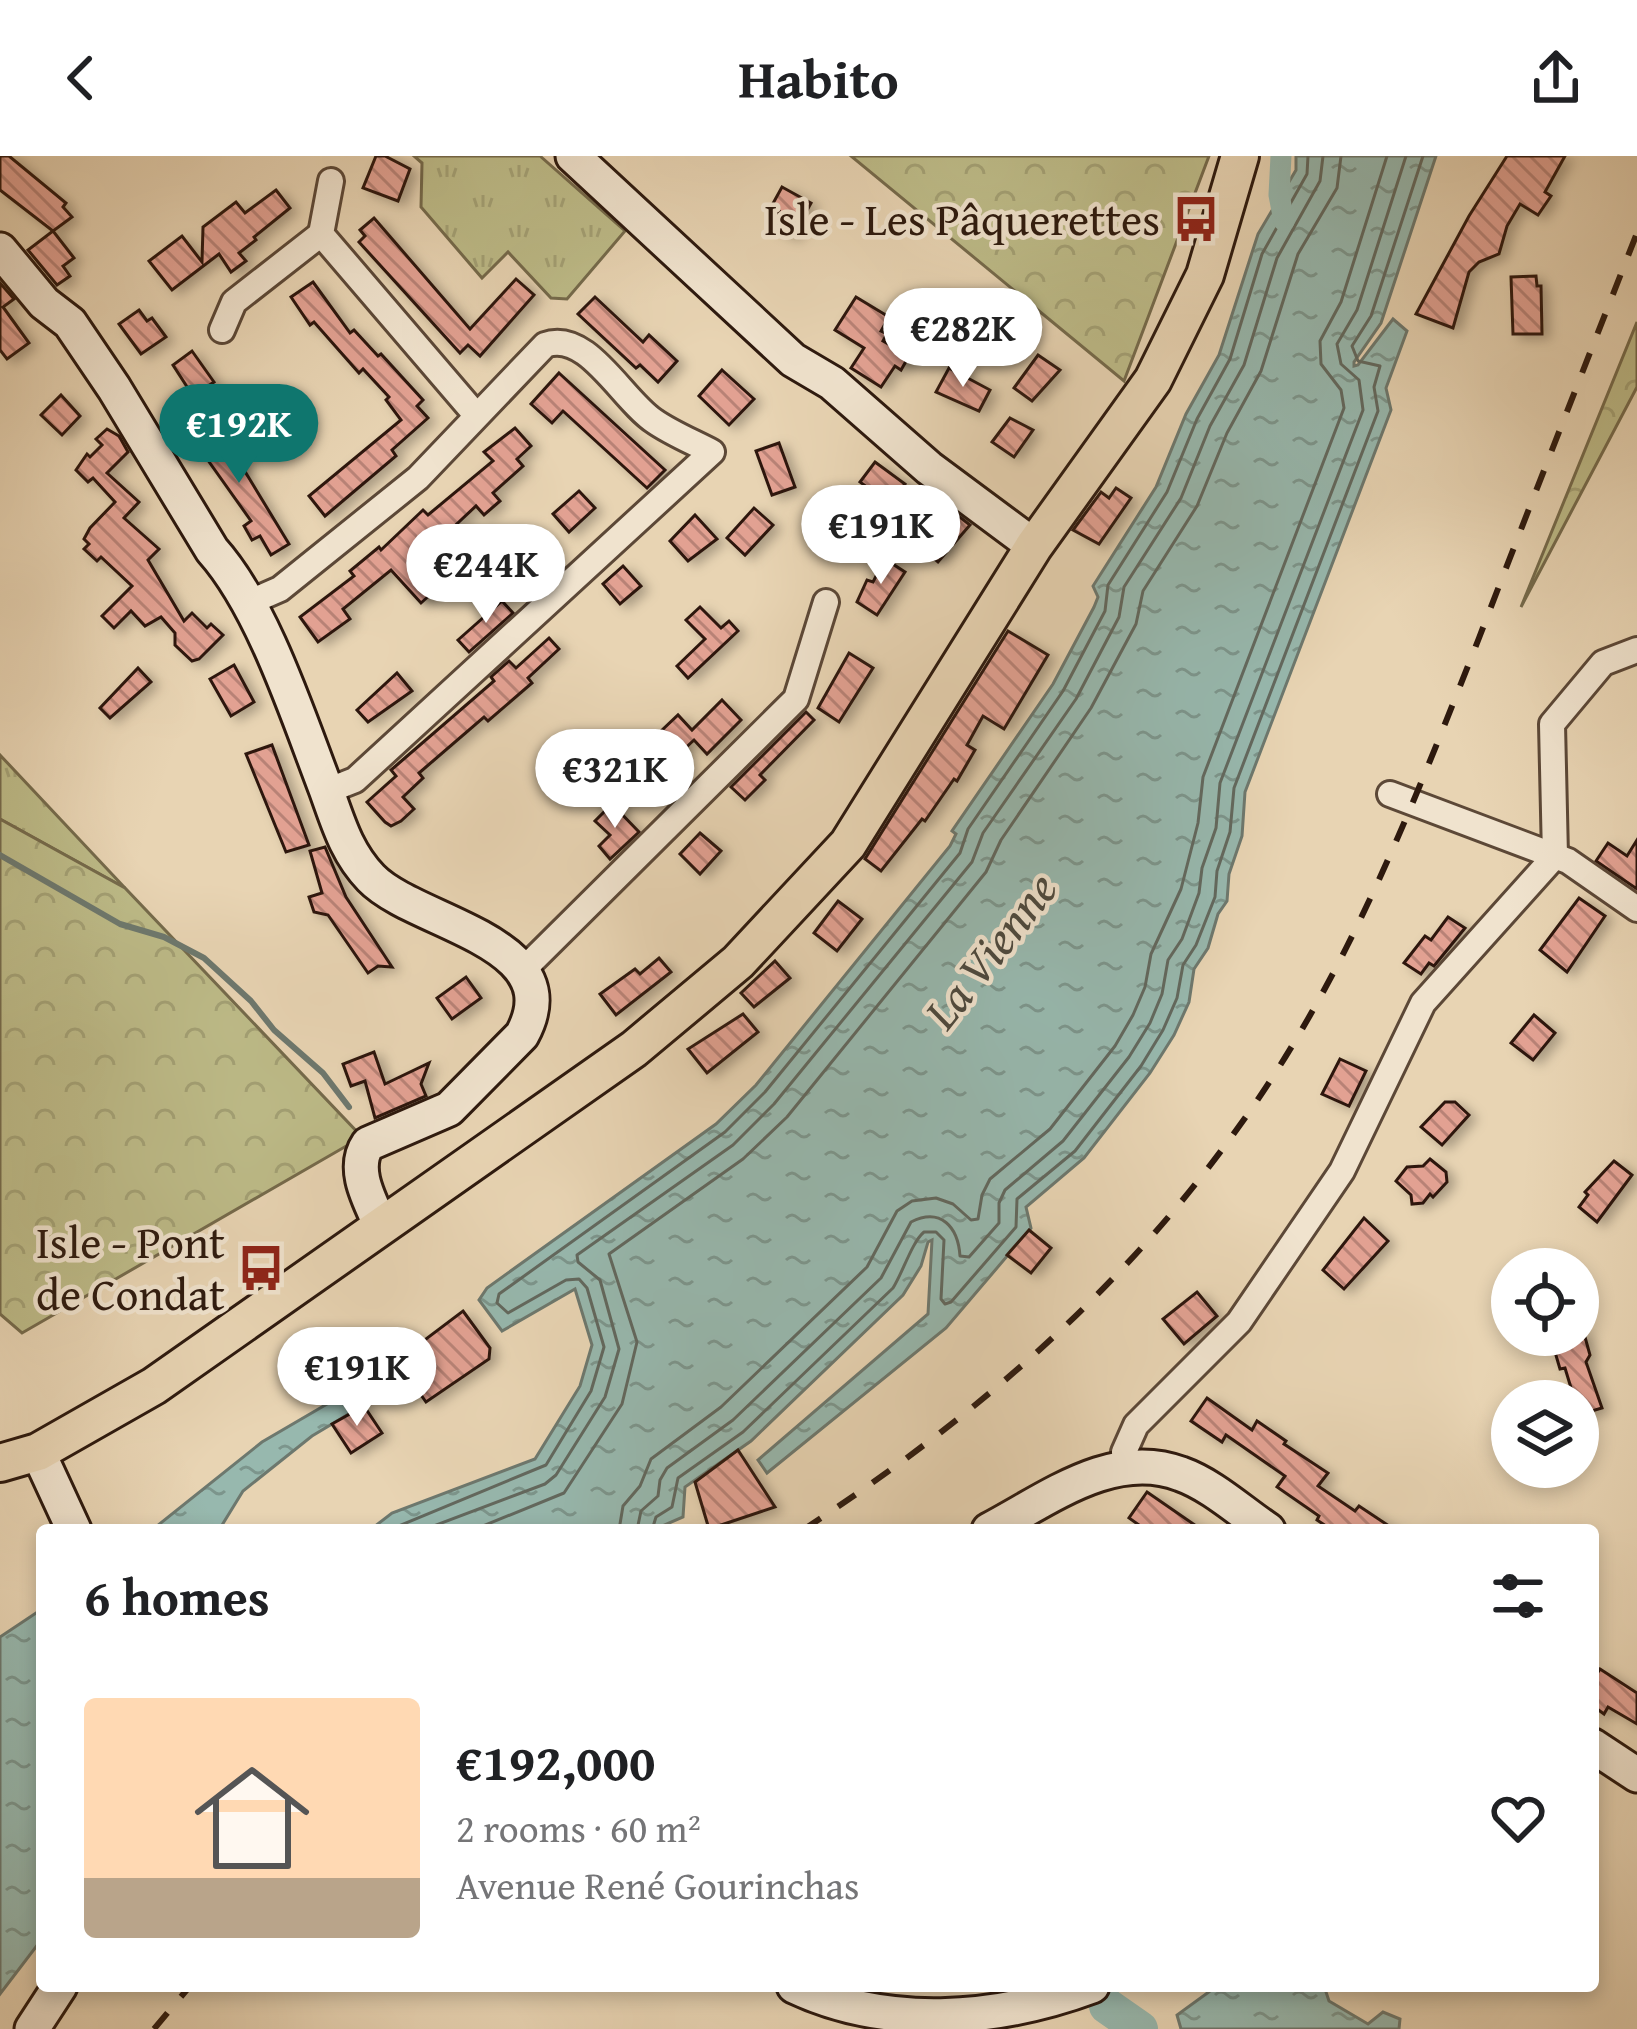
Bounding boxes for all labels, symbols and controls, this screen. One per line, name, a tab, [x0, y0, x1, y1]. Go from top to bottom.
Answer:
text: Habito	[738, 39, 899, 118]
icon: back	[48, 45, 114, 111]
icon: share	[1523, 45, 1589, 111]
place label: Isle - Les Pâquerettes	[764, 186, 1160, 251]
bus stop icon: Isle - Les Pâquerettes	[1171, 194, 1221, 244]
pin: €282K	[879, 288, 1047, 390]
text: €282K	[910, 298, 1016, 355]
pin: €192K	[155, 384, 323, 486]
text: €192K	[186, 394, 292, 451]
pin: €191K	[797, 485, 965, 587]
text: €191K	[828, 495, 934, 552]
pin: €244K	[402, 524, 570, 626]
text: €244K	[433, 534, 539, 591]
pin: €321K	[531, 729, 699, 831]
text: €321K	[562, 739, 668, 796]
water label: La Vienne	[905, 856, 1074, 1044]
place label: Isle - Pont de Condat	[36, 1209, 225, 1326]
bus stop icon: Isle - Pont de Condat	[236, 1243, 286, 1293]
map controls	[1491, 1248, 1599, 1488]
button: locate	[1491, 1248, 1599, 1356]
pin: €191K	[273, 1327, 441, 1429]
text: €191K	[304, 1337, 410, 1394]
button: layers	[1491, 1380, 1599, 1488]
text: 6 homes	[84, 1559, 270, 1634]
icon: filters	[1485, 1563, 1551, 1629]
text: €192,000	[456, 1724, 655, 1799]
icon: home	[180, 1746, 324, 1890]
icon: heart	[1485, 1785, 1551, 1851]
text: 2 rooms · 60 m²	[456, 1799, 701, 1856]
text: Avenue René Gourinchas	[456, 1856, 859, 1913]

